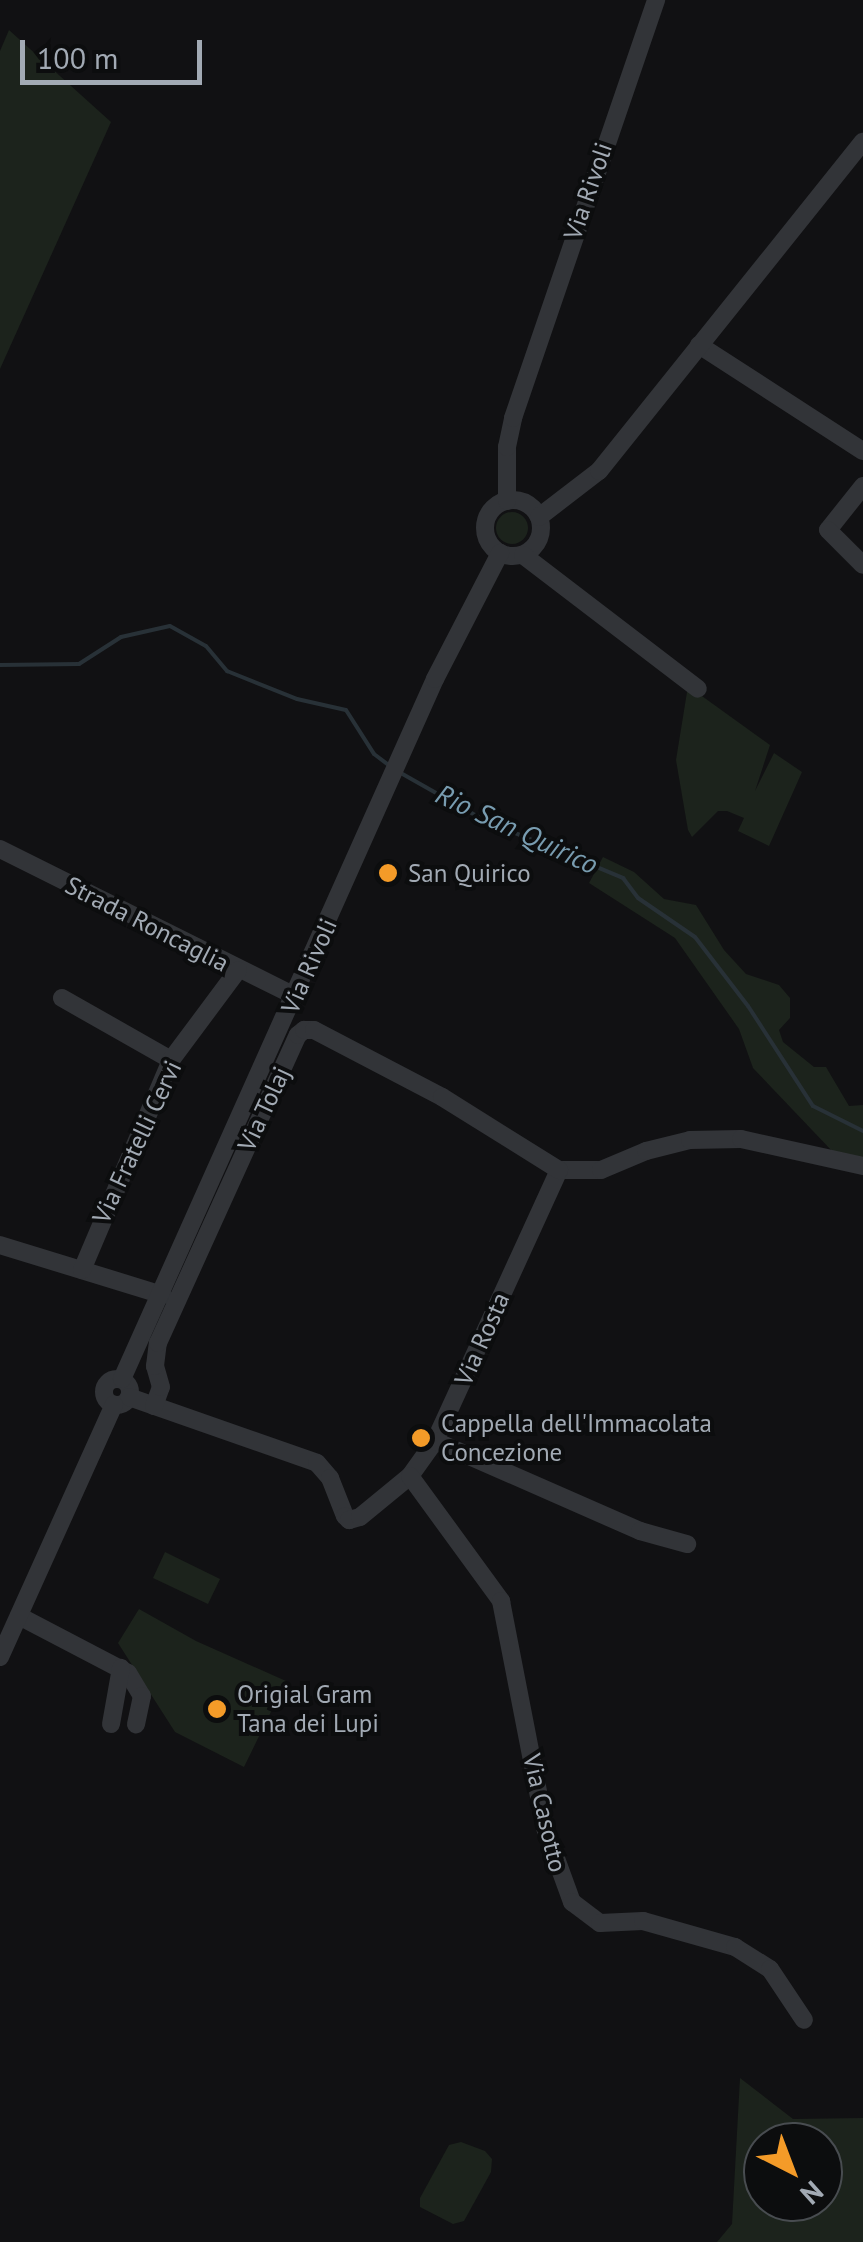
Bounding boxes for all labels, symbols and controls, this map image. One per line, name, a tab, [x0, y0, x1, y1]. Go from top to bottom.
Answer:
scale bar	[25, 20, 208, 82]
text: 100 m	[37, 38, 118, 77]
street label: Via Rivoli	[557, 138, 619, 244]
water label: Rio San Quirico	[431, 777, 603, 881]
place label: San Quirico	[408, 858, 531, 888]
marker: San Quirico	[377, 862, 399, 884]
street label: Strada Roncaglia	[60, 870, 234, 978]
street label: Via Rivoli	[275, 914, 343, 1018]
street label: Via Fratelli Cervi	[86, 1056, 188, 1228]
street label: Via Tolaj	[231, 1062, 297, 1156]
street label: Via Rosta	[448, 1288, 516, 1390]
place label: Cappella dell'Immacolata Concezione	[441, 1409, 712, 1468]
marker: Cappella dell'Immacolata Concezione	[410, 1427, 432, 1449]
place label: Origial Gram Tana dei Lupi	[237, 1680, 379, 1739]
marker: Origial Gram Tana dei Lupi	[206, 1698, 228, 1720]
street label: Via Casotto	[517, 1751, 573, 1875]
north arrow	[743, 2122, 843, 2222]
text: N	[793, 2173, 831, 2213]

